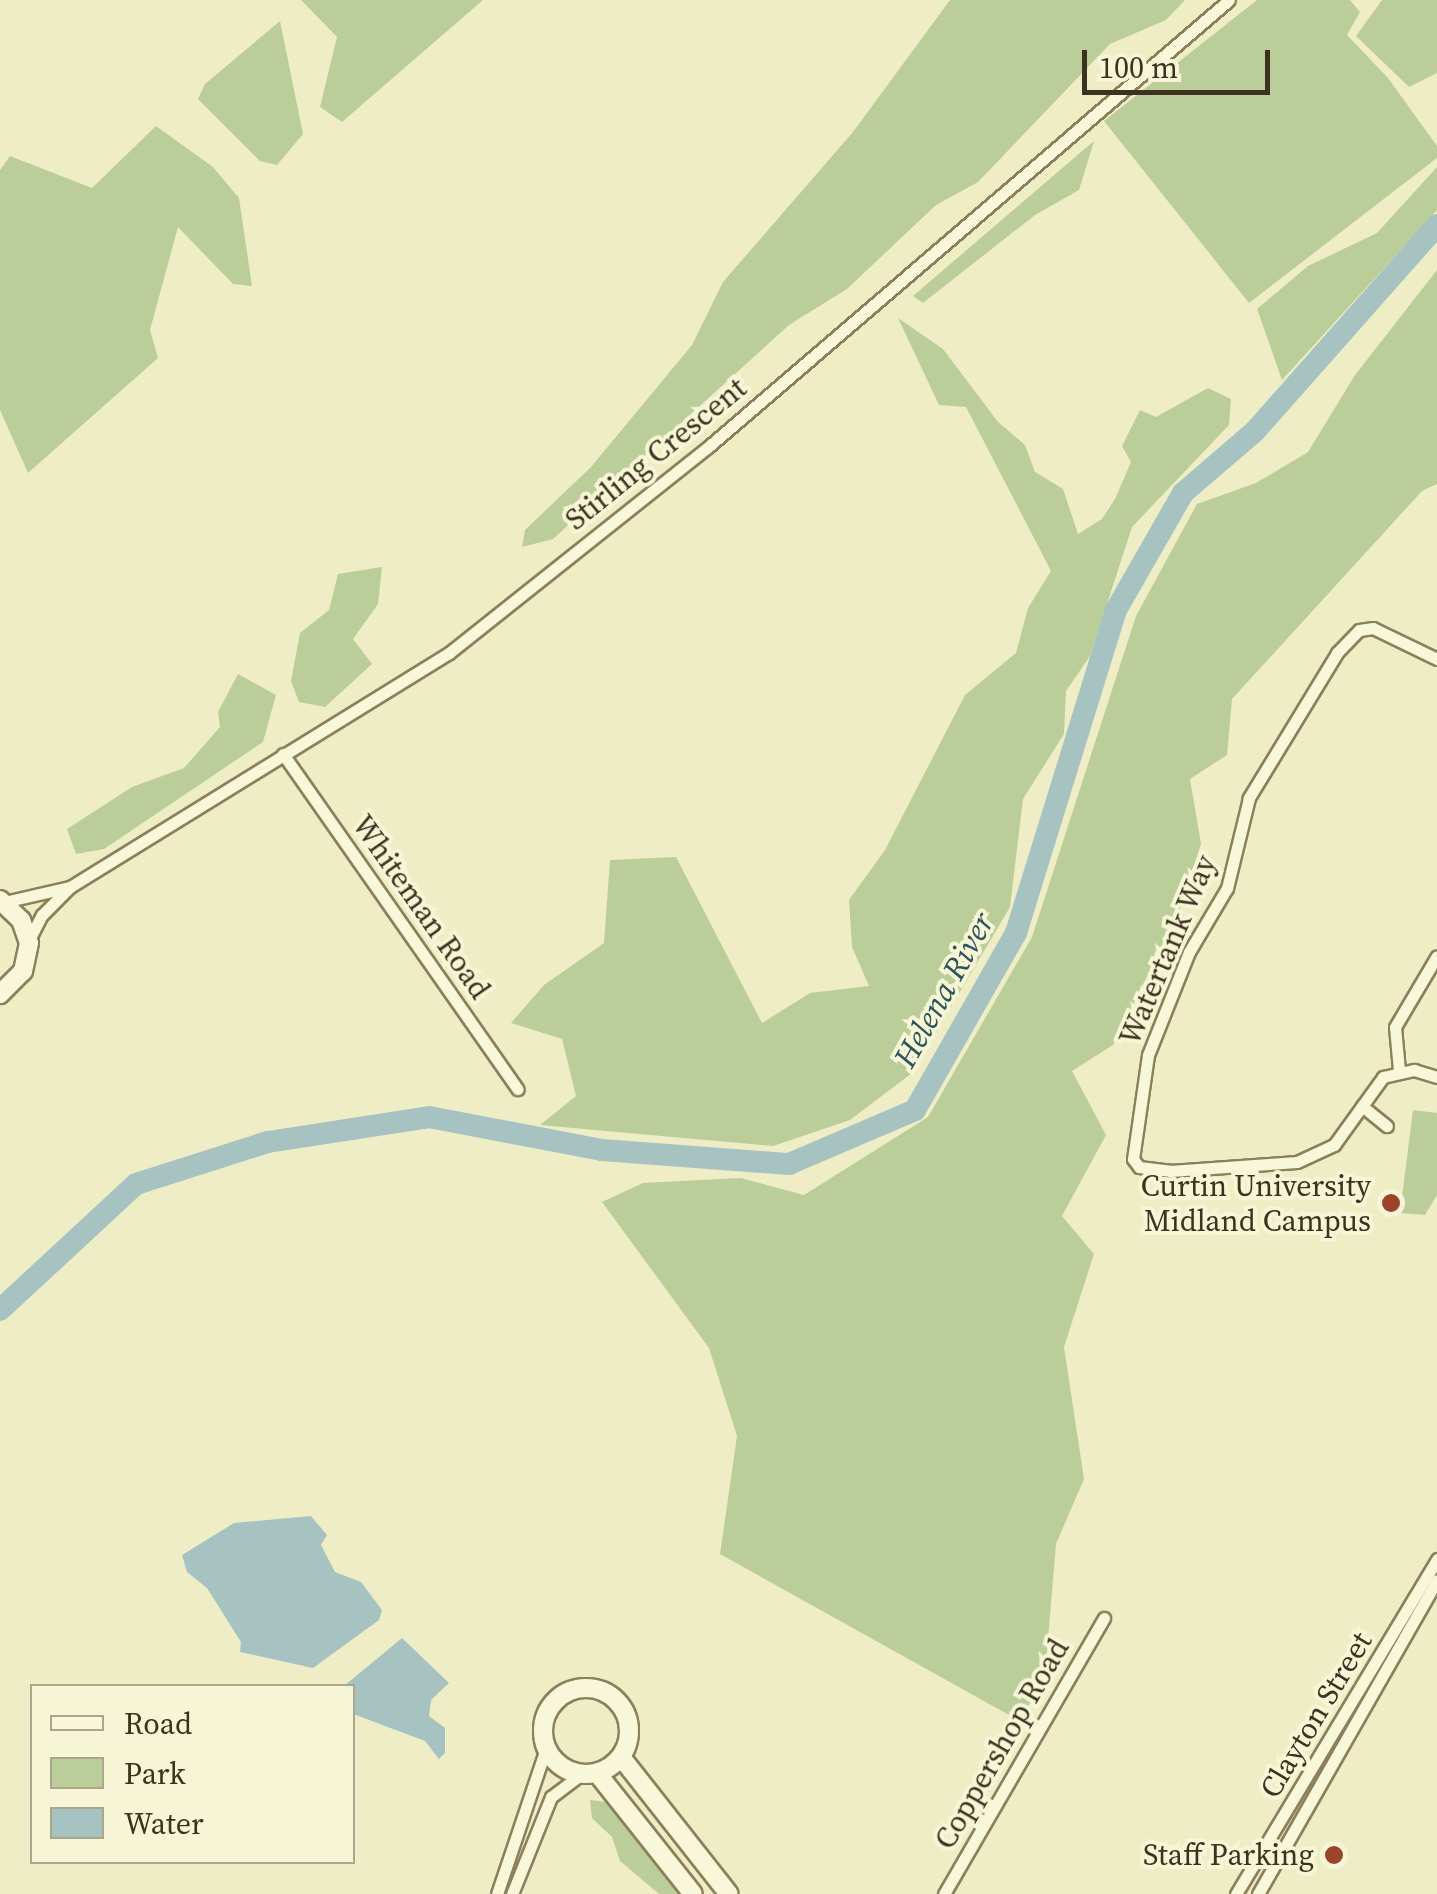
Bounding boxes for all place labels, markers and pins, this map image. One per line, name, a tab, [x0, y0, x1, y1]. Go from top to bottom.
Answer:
place label: Curtin University Midland Campus	[1141, 1168, 1371, 1238]
marker: Curtin University Midland Campus	[1380, 1192, 1402, 1214]
place label: Staff Parking	[1143, 1837, 1314, 1873]
marker: Staff Parking	[1323, 1844, 1345, 1866]

